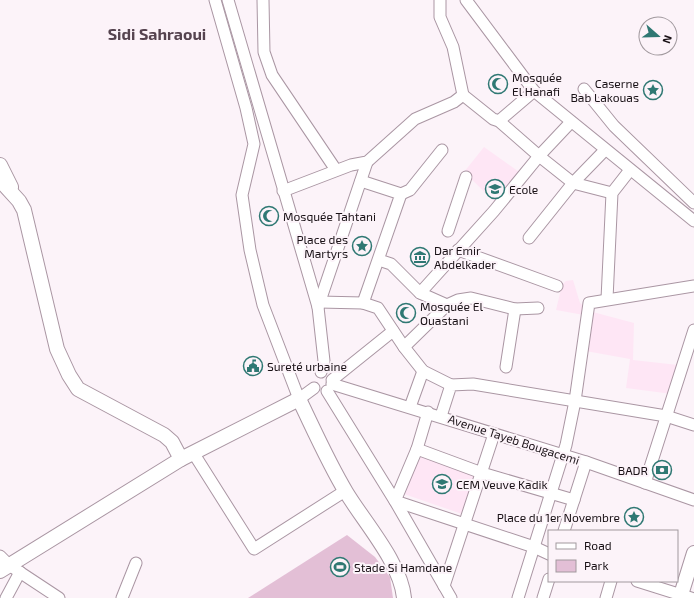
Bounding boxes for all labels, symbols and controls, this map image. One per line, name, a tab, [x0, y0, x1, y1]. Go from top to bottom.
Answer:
north arrow	[638, 16, 678, 56]
district label: Sidi Sahraoui	[108, 24, 206, 43]
text: N	[660, 34, 675, 46]
place label: Mosquée El Hanafi	[512, 70, 562, 98]
mosque icon: Mosquée El Hanafi	[487, 73, 509, 95]
place label: Caserne Bab Lakouas	[570, 76, 639, 104]
place icon: Caserne Bab Lakouas	[642, 79, 664, 101]
school or university icon: Ecole	[484, 178, 506, 200]
place label: Ecole	[509, 182, 538, 196]
mosque icon: Mosquée Tahtani	[258, 205, 280, 227]
place label: Mosquée Tahtani	[283, 209, 376, 223]
place label: Place des Martyrs	[296, 232, 348, 260]
place icon: Place des Martyrs	[351, 235, 373, 257]
place label: Dar Emir Abdelkader	[434, 243, 496, 271]
museum icon: Dar Emir Abdelkader	[409, 246, 431, 268]
place label: Mosquée El Ouastani	[420, 299, 483, 327]
mosque icon: Mosquée El Ouastani	[395, 302, 417, 324]
public building icon: Sureté urbaine	[242, 355, 264, 377]
place label: Sureté urbaine	[267, 359, 347, 373]
street label: Avenue Tayeb Bougacemi	[447, 411, 581, 467]
bank icon: BADR	[651, 459, 673, 481]
place label: BADR	[618, 463, 648, 477]
school or university icon: CEM Veuve Kadik	[431, 473, 453, 495]
place label: CEM Veuve Kadik	[456, 477, 548, 491]
place icon: Place du 1er Novembre	[623, 506, 645, 528]
place label: Place du 1er Novembre	[497, 510, 620, 524]
legend	[548, 530, 678, 582]
text: Road	[584, 538, 612, 552]
sports icon: Stade Si Hamdane	[329, 556, 351, 578]
text: Park	[584, 558, 609, 572]
place label: Stade Si Hamdane	[354, 560, 452, 574]

